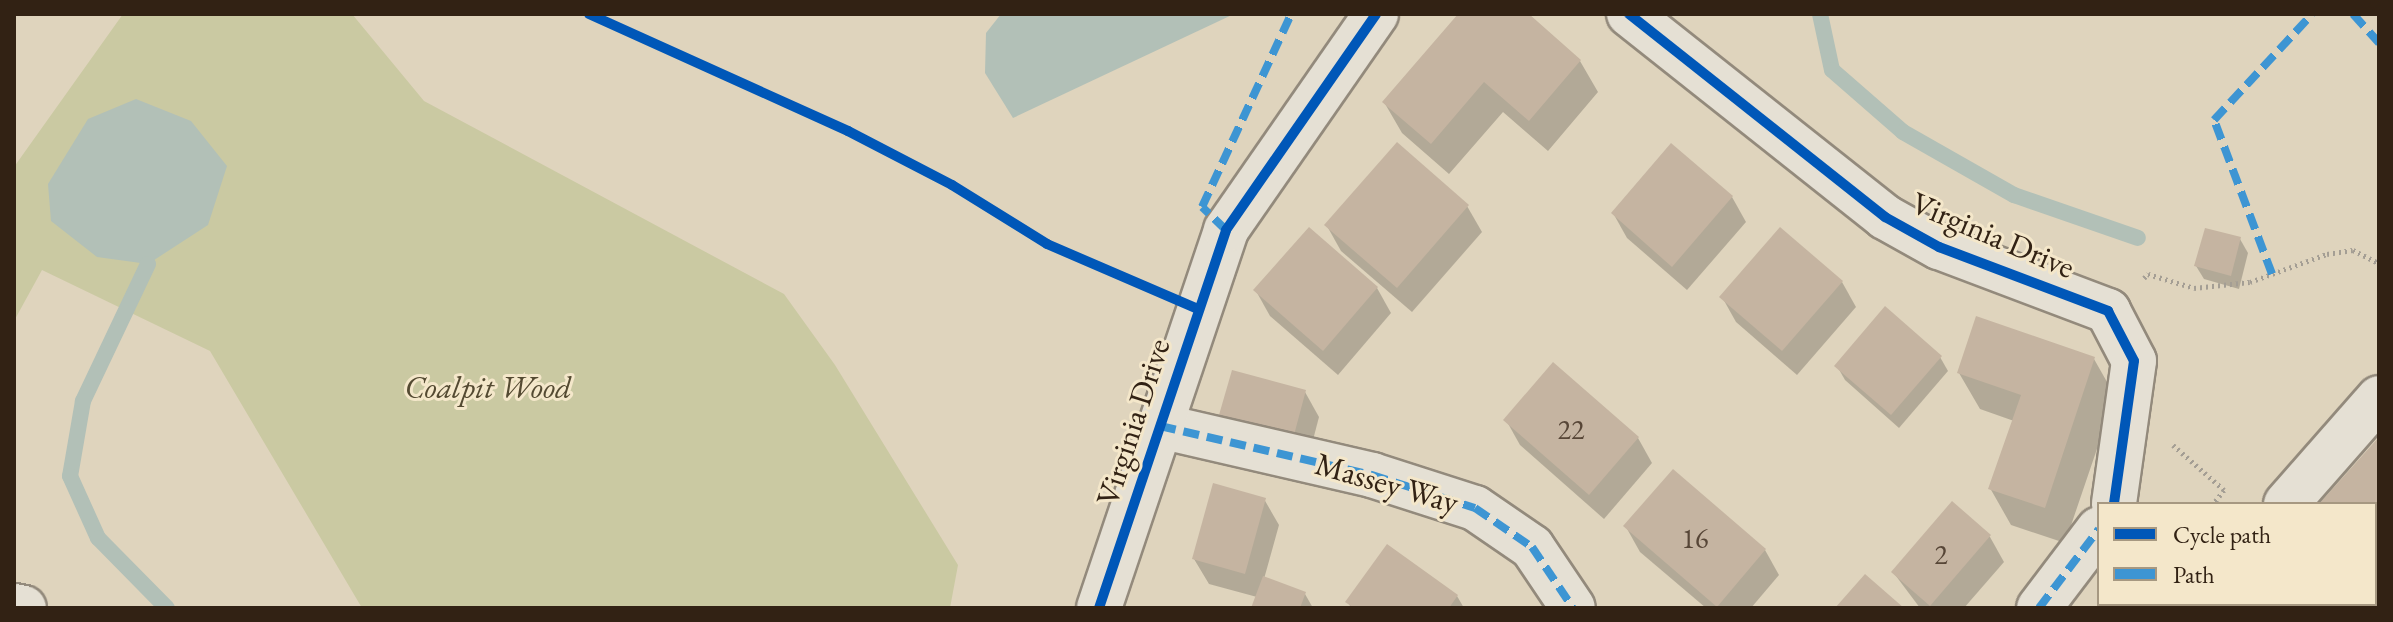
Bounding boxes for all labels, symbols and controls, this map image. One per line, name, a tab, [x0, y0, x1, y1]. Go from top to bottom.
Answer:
street label: Virginia Drive	[1906, 183, 2080, 287]
street label: Virginia Drive	[1088, 334, 1178, 510]
park label: Coalpit Wood	[404, 368, 572, 406]
house number: 22	[1558, 412, 1584, 446]
street label: Massey Way	[1311, 444, 1463, 522]
legend	[2097, 502, 2377, 606]
text: Cycle path	[2173, 519, 2271, 550]
house number: 16	[1682, 521, 1708, 555]
house number: 2	[1934, 537, 1948, 571]
text: Path	[2173, 559, 2215, 590]

